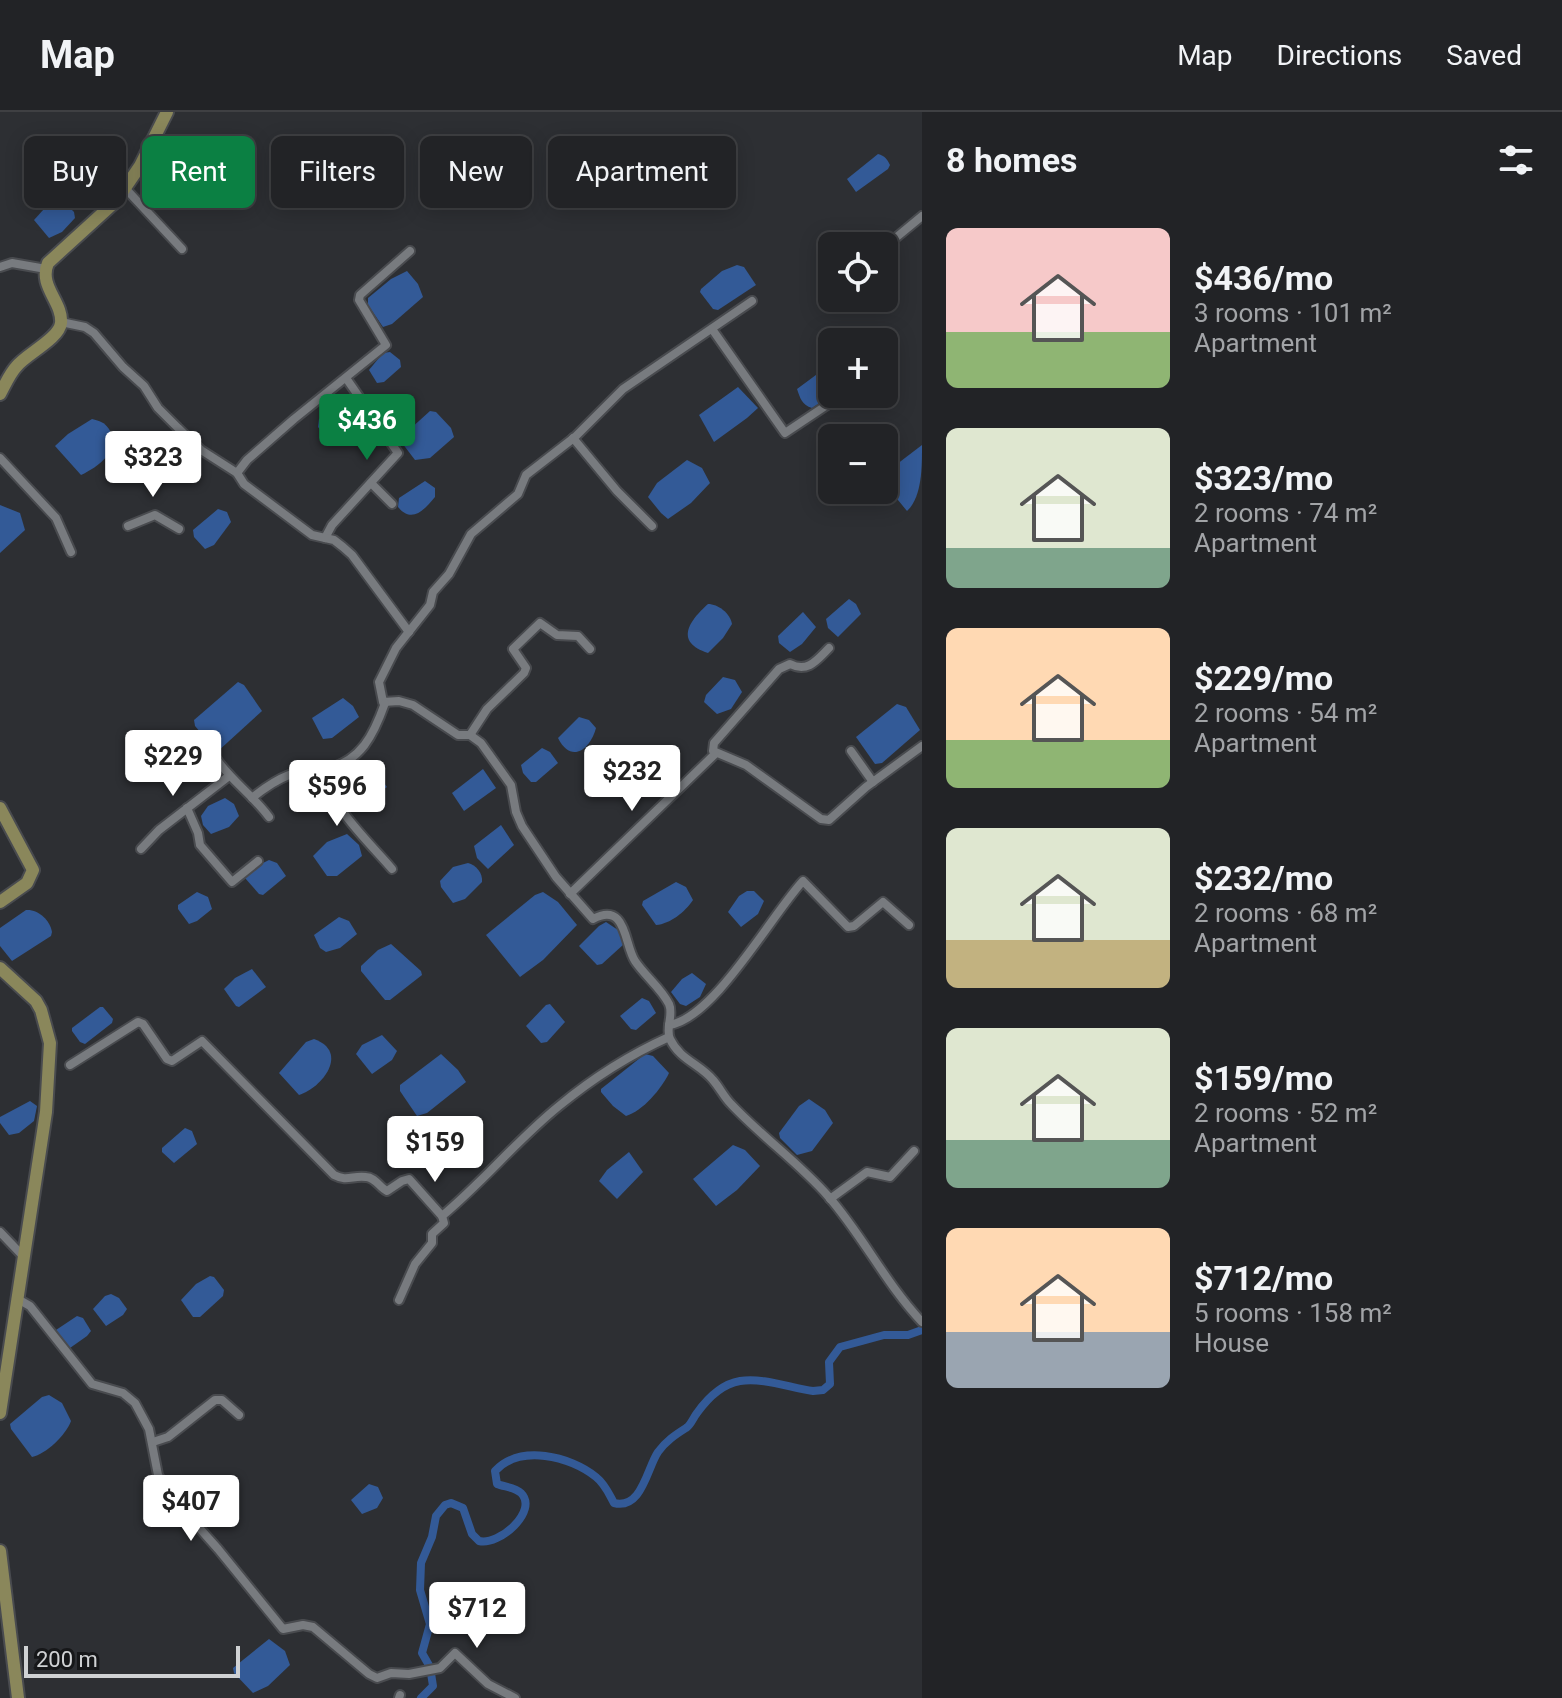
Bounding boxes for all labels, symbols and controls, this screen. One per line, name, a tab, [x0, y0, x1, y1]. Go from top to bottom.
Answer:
text: Map	[40, 33, 115, 77]
text: Map	[1177, 39, 1233, 72]
text: Directions	[1277, 39, 1402, 72]
text: Saved	[1446, 39, 1522, 72]
chip: Buy	[24, 136, 126, 208]
chip: Rent	[142, 136, 255, 208]
chip: Filters	[271, 136, 404, 208]
chip: New	[420, 136, 532, 208]
chip: Apartment	[548, 136, 736, 208]
icon: filters	[1494, 138, 1538, 182]
text: 8 homes	[946, 140, 1077, 180]
map controls	[818, 232, 898, 504]
button: locate	[818, 232, 898, 312]
text: $436/mo	[1194, 258, 1333, 298]
icon: home	[1010, 260, 1106, 356]
text: 3 rooms · 101 m²	[1194, 298, 1392, 328]
button: +	[818, 328, 898, 408]
text: Apartment	[1194, 328, 1317, 358]
pin: $436	[320, 394, 414, 462]
text: $436	[337, 405, 397, 435]
button: −	[818, 424, 898, 504]
pin: $323	[106, 431, 200, 499]
text: $323	[123, 442, 183, 472]
text: $323/mo	[1194, 458, 1333, 498]
icon: home	[1010, 460, 1106, 556]
text: 2 rooms · 74 m²	[1194, 498, 1377, 528]
text: Apartment	[1194, 528, 1317, 558]
text: $229/mo	[1194, 658, 1333, 698]
icon: home	[1010, 660, 1106, 756]
text: 2 rooms · 54 m²	[1194, 698, 1377, 728]
text: Apartment	[1194, 728, 1317, 758]
pin: $229	[126, 730, 220, 798]
text: $229	[143, 741, 203, 771]
pin: $232	[585, 745, 679, 813]
text: $232	[602, 756, 662, 786]
pin: $596	[290, 760, 384, 828]
text: $596	[307, 771, 367, 801]
text: $232/mo	[1194, 858, 1333, 898]
icon: home	[1010, 860, 1106, 956]
text: 2 rooms · 68 m²	[1194, 898, 1377, 928]
text: Apartment	[1194, 928, 1317, 958]
text: $159/mo	[1194, 1058, 1333, 1098]
icon: home	[1010, 1060, 1106, 1156]
text: 2 rooms · 52 m²	[1194, 1098, 1377, 1128]
pin: $159	[388, 1116, 482, 1184]
text: $159	[405, 1127, 465, 1157]
text: Apartment	[1194, 1128, 1317, 1158]
text: $712/mo	[1194, 1258, 1333, 1298]
icon: home	[1010, 1260, 1106, 1356]
text: 5 rooms · 158 m²	[1194, 1298, 1392, 1328]
text: House	[1194, 1328, 1269, 1358]
pin: $407	[144, 1475, 238, 1543]
text: $407	[161, 1486, 221, 1516]
pin: $712	[430, 1582, 524, 1650]
text: $712	[447, 1593, 507, 1623]
scale bar	[24, 1642, 240, 1678]
text: 200 m	[36, 1647, 98, 1672]

